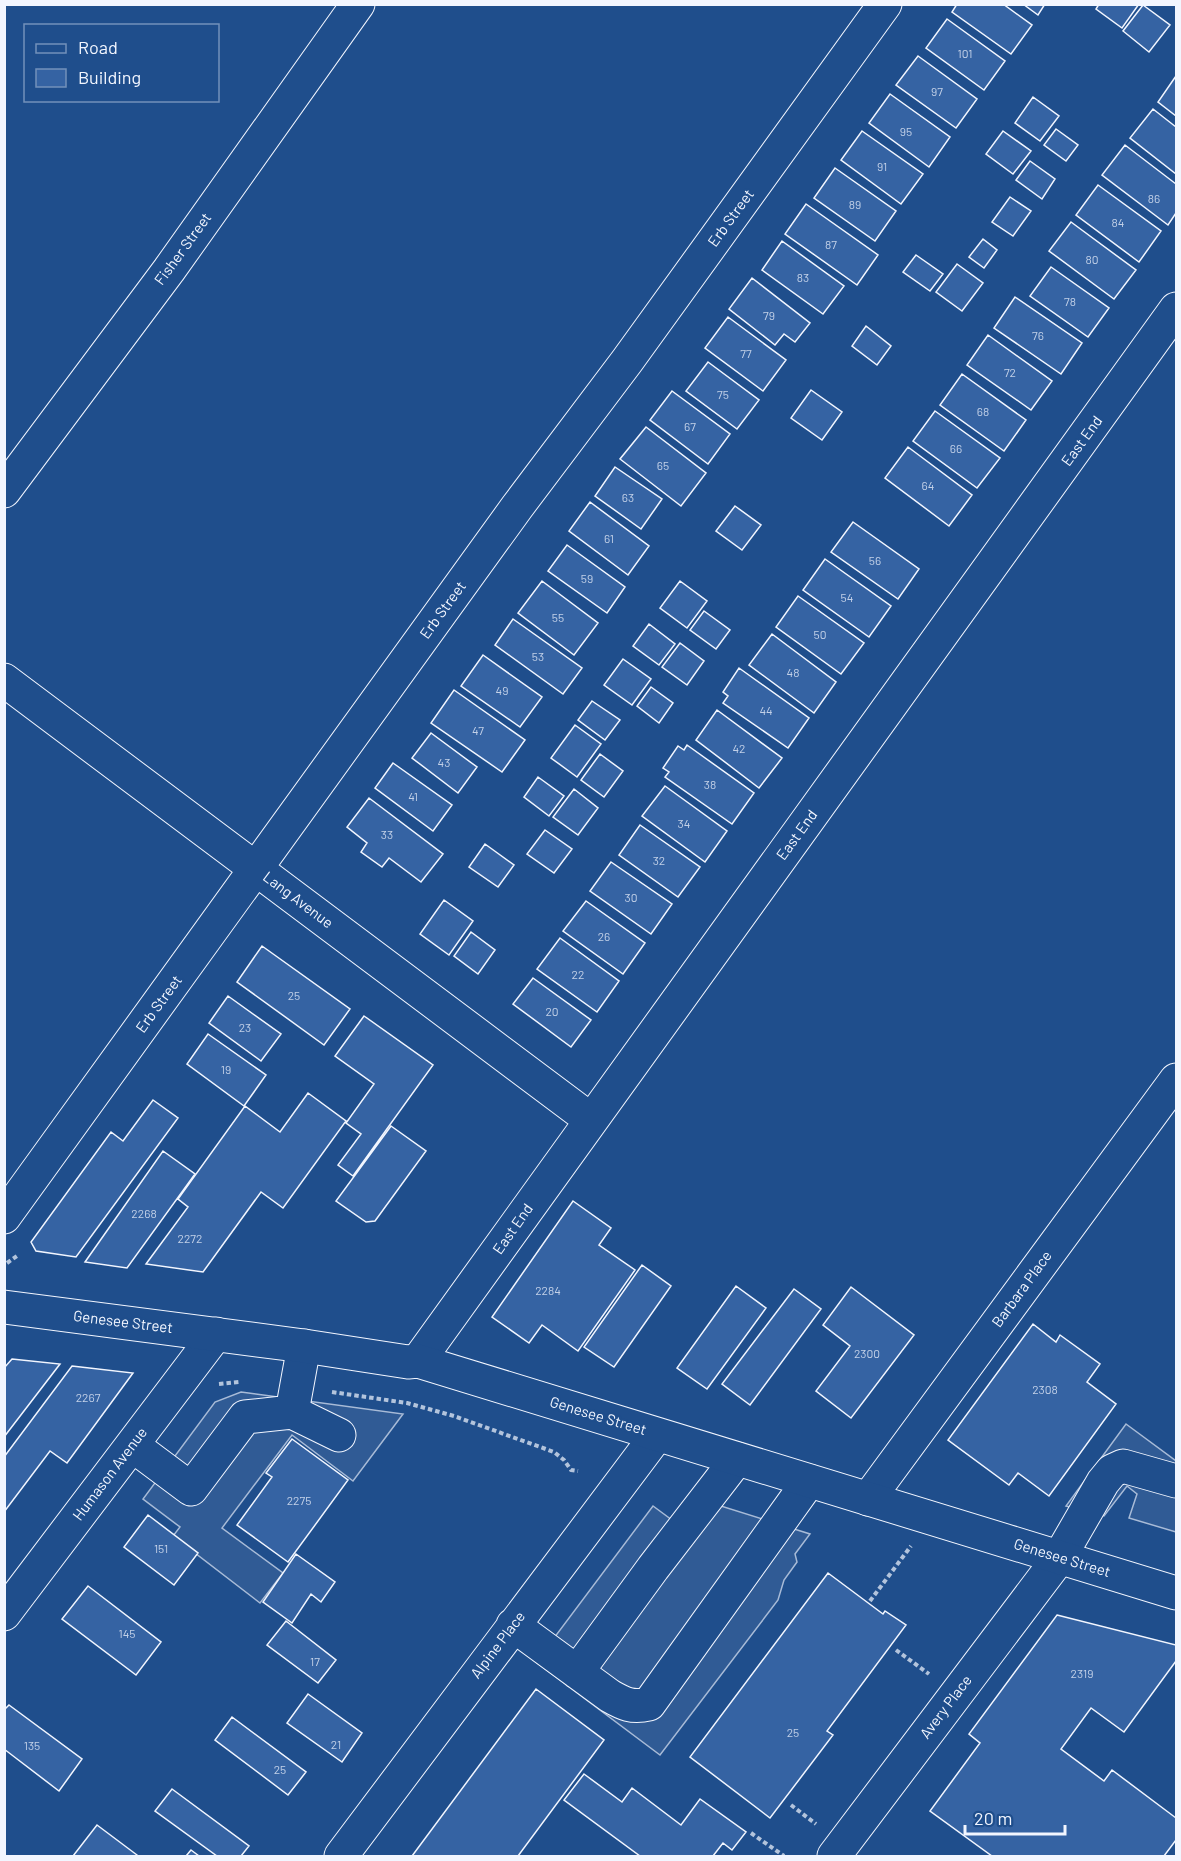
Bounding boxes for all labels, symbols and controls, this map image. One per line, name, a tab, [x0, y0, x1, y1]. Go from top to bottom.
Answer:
legend	[24, 24, 219, 102]
text: Road	[78, 36, 118, 58]
house number: 101	[958, 46, 972, 60]
text: Building	[78, 66, 141, 88]
house number: 97	[931, 84, 943, 98]
house number: 95	[900, 124, 912, 138]
house number: 91	[877, 159, 887, 173]
street label: Erb Street	[703, 185, 757, 250]
house number: 86	[1148, 191, 1160, 205]
house number: 89	[849, 197, 861, 211]
street label: Fisher Street	[150, 209, 214, 288]
house number: 84	[1112, 215, 1124, 229]
house number: 87	[825, 237, 837, 251]
house number: 80	[1085, 252, 1099, 266]
house number: 83	[797, 270, 809, 284]
house number: 78	[1064, 294, 1076, 308]
house number: 79	[763, 308, 775, 322]
house number: 76	[1032, 328, 1044, 342]
house number: 77	[740, 346, 752, 360]
house number: 72	[1004, 365, 1016, 379]
house number: 75	[717, 387, 729, 401]
house number: 68	[977, 404, 989, 418]
street label: East End	[1057, 412, 1105, 469]
house number: 67	[684, 419, 696, 433]
house number: 66	[950, 441, 962, 455]
house number: 65	[657, 458, 669, 472]
house number: 64	[922, 478, 934, 492]
house number: 63	[622, 490, 634, 504]
house number: 61	[604, 531, 614, 545]
house number: 56	[869, 553, 881, 567]
house number: 59	[581, 571, 593, 585]
street label: Erb Street	[415, 577, 469, 642]
house number: 54	[841, 590, 853, 604]
house number: 55	[552, 610, 564, 624]
house number: 50	[814, 627, 826, 641]
house number: 53	[532, 649, 544, 663]
house number: 48	[787, 665, 799, 679]
house number: 49	[496, 683, 508, 697]
house number: 44	[759, 703, 773, 717]
house number: 47	[472, 723, 484, 737]
house number: 42	[732, 741, 746, 755]
house number: 43	[438, 755, 450, 769]
house number: 38	[704, 777, 716, 791]
house number: 41	[408, 789, 418, 803]
street label: East End	[772, 806, 820, 863]
house number: 34	[678, 816, 690, 830]
house number: 33	[381, 827, 393, 841]
house number: 32	[653, 853, 665, 867]
street label: Lang Avenue	[260, 867, 337, 931]
house number: 30	[625, 890, 637, 904]
house number: 26	[598, 929, 610, 943]
house number: 22	[572, 967, 584, 981]
street label: Erb Street	[131, 971, 185, 1036]
house number: 25	[288, 988, 300, 1002]
house number: 20	[545, 1004, 559, 1018]
house number: 23	[239, 1020, 251, 1034]
house number: 19	[221, 1062, 231, 1076]
street label: East End	[488, 1200, 536, 1257]
house number: 2268	[131, 1206, 157, 1220]
house number: 2272	[178, 1231, 202, 1245]
street label: Barbara Place	[987, 1247, 1055, 1330]
house number: 2284	[535, 1283, 561, 1297]
street label: Genesee Street	[72, 1306, 174, 1336]
house number: 2300	[854, 1346, 880, 1360]
house number: 2308	[1032, 1382, 1058, 1396]
house number: 2267	[76, 1390, 101, 1404]
street label: Genesee Street	[548, 1392, 649, 1438]
street label: Humason Avenue	[68, 1423, 150, 1524]
house number: 2275	[287, 1493, 311, 1507]
street label: Genesee Street	[1012, 1534, 1113, 1580]
house number: 151	[154, 1541, 168, 1555]
street label: Alpine Place	[466, 1607, 528, 1682]
house number: 145	[119, 1626, 135, 1640]
house number: 17	[310, 1654, 320, 1668]
house number: 2319	[1071, 1666, 1093, 1680]
street label: Avery Place	[915, 1671, 975, 1742]
house number: 25	[787, 1725, 799, 1739]
house number: 21	[331, 1737, 341, 1751]
house number: 135	[24, 1738, 40, 1752]
house number: 25	[274, 1762, 286, 1776]
scale bar	[965, 1798, 1066, 1836]
text: 20 m	[974, 1807, 1012, 1829]

